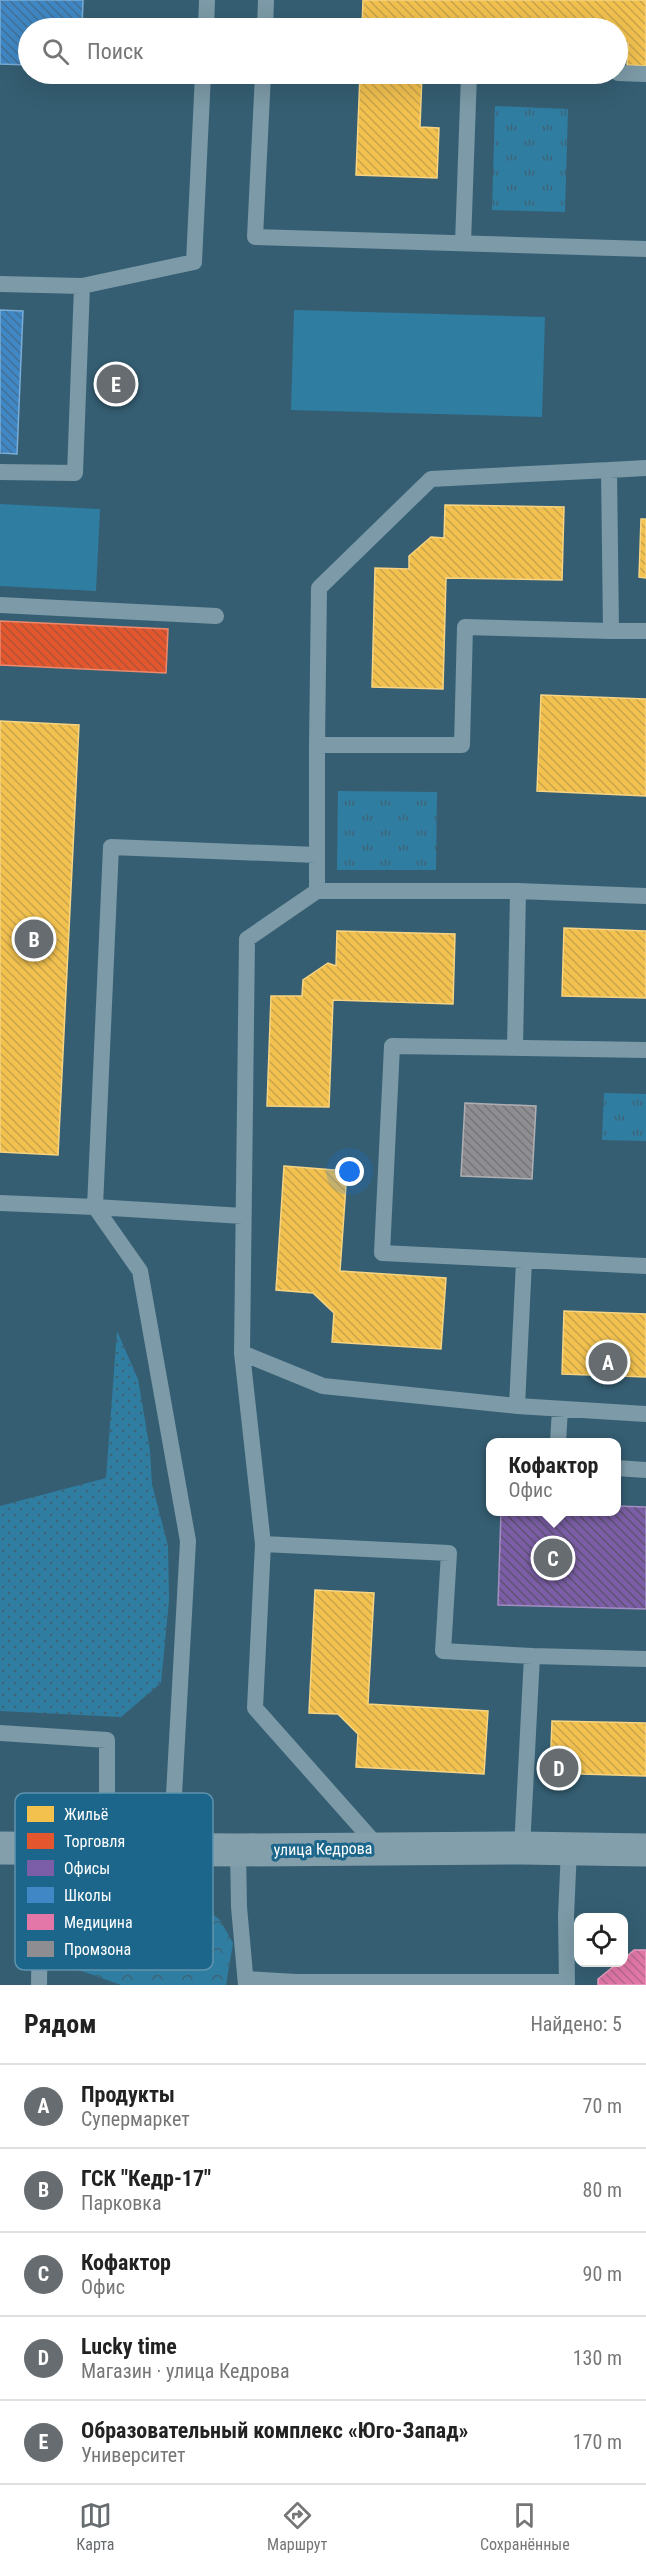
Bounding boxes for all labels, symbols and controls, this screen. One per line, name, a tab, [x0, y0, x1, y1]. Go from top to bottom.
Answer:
search box	[18, 18, 628, 84]
icon: search	[39, 35, 72, 68]
text: Поиск	[87, 39, 144, 64]
pin: E	[96, 362, 136, 406]
pin: B	[15, 916, 54, 962]
your location	[335, 1157, 364, 1186]
pin: A	[588, 1340, 628, 1384]
popup	[486, 1438, 621, 1516]
text: Кофактор	[509, 1453, 598, 1478]
text: Офис	[509, 1478, 553, 1502]
pin: C	[534, 1536, 572, 1580]
pin: D	[540, 1746, 578, 1790]
legend	[15, 1793, 213, 1970]
text: Жильё	[64, 1805, 108, 1824]
text: Торговля	[64, 1832, 125, 1851]
street label: улица Кедрова	[273, 1839, 373, 1859]
text: Офисы	[64, 1859, 110, 1878]
text: Школы	[64, 1886, 112, 1905]
text: Медицина	[64, 1913, 133, 1932]
map controls	[574, 1913, 628, 1967]
button: locate	[574, 1913, 628, 1967]
text: Промзона	[64, 1940, 131, 1959]
text: Рядом	[24, 2009, 96, 2039]
text: Найдено: 5	[530, 2012, 622, 2036]
text: Продукты	[81, 2082, 175, 2107]
text: A	[38, 2094, 49, 2118]
text: 70 m	[583, 2094, 622, 2118]
text: Супермаркет	[81, 2107, 190, 2131]
text: ГСК "Кедр-17"	[81, 2166, 211, 2191]
text: B	[38, 2178, 49, 2202]
text: 80 m	[583, 2178, 622, 2202]
text: Парковка	[81, 2191, 162, 2215]
text: Кофактор	[81, 2250, 171, 2275]
text: C	[38, 2262, 49, 2286]
text: 90 m	[583, 2262, 622, 2286]
text: Офис	[81, 2275, 125, 2299]
text: Lucky time	[81, 2334, 177, 2359]
text: D	[38, 2346, 49, 2370]
text: 130 m	[573, 2346, 622, 2370]
text: Магазин · улица Кедрова	[81, 2359, 290, 2383]
text: Образовательный комплекс «Юго-Запад»	[81, 2418, 469, 2443]
text: E	[39, 2430, 48, 2454]
text: 170 m	[573, 2430, 622, 2454]
text: Университет	[81, 2443, 186, 2467]
tab: Карта	[76, 2499, 115, 2554]
tab: Маршрут	[267, 2499, 327, 2554]
tab: Сохранённые	[480, 2499, 570, 2554]

